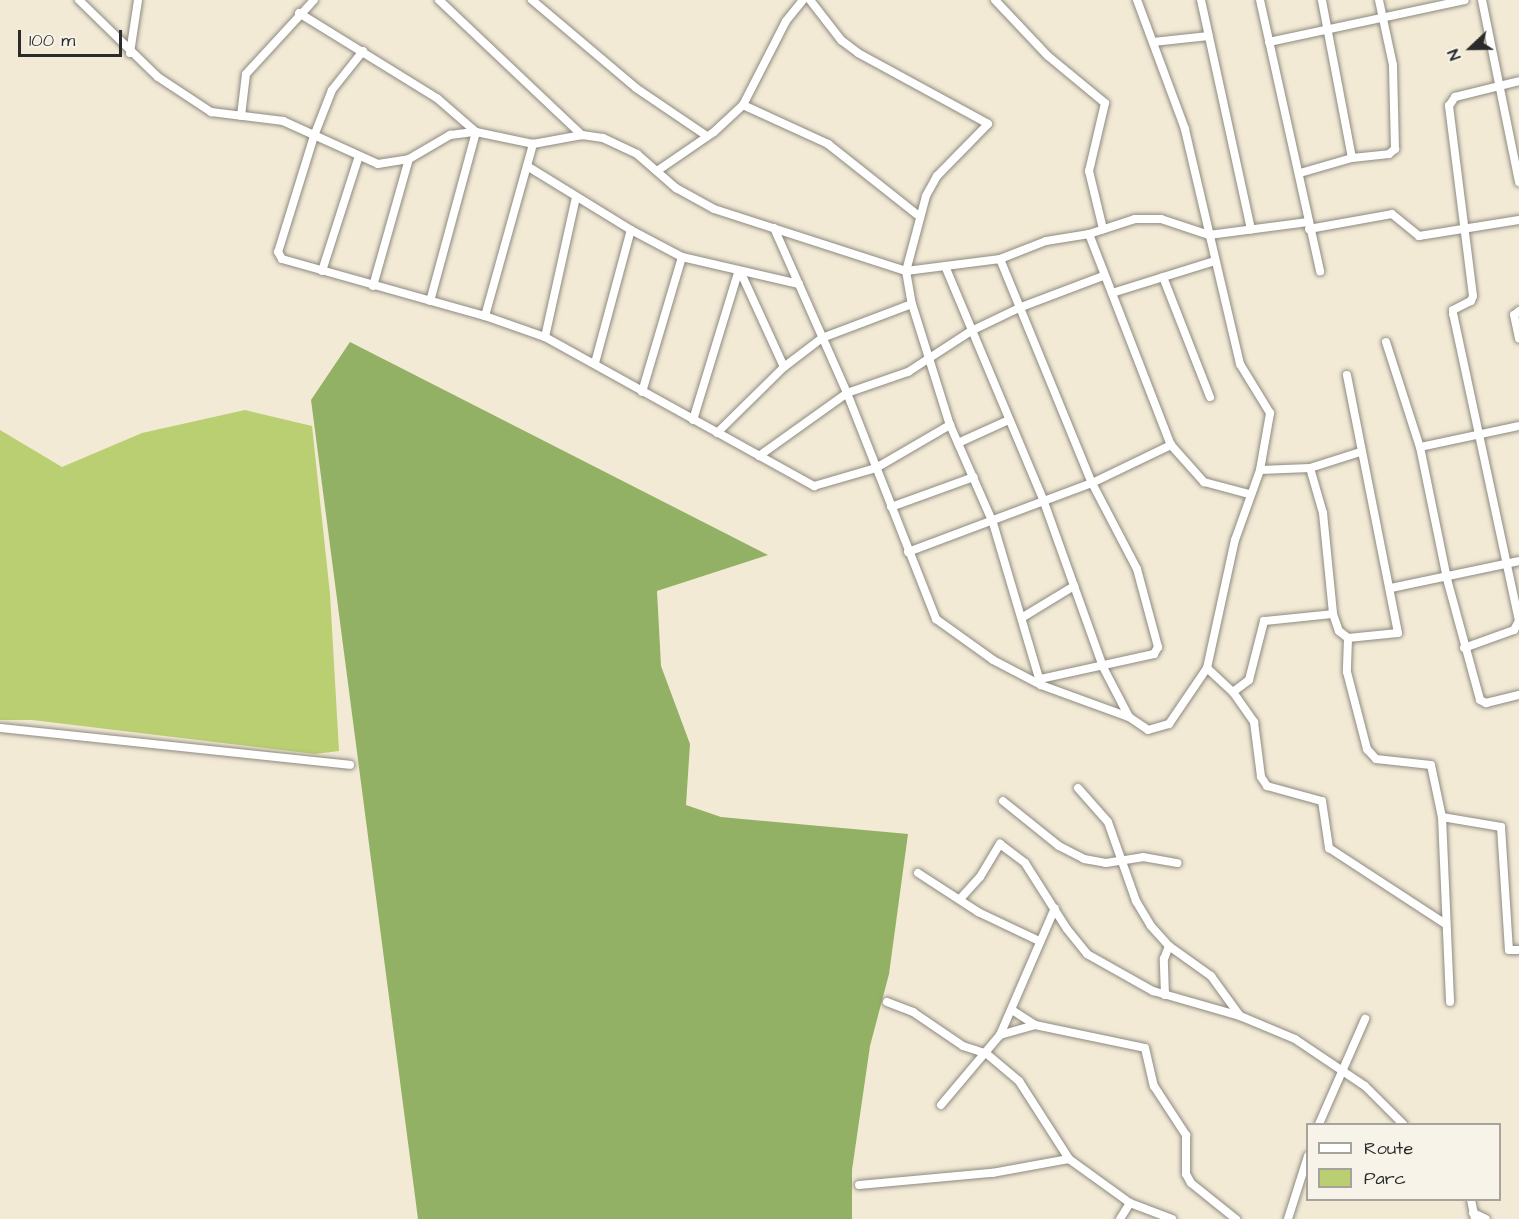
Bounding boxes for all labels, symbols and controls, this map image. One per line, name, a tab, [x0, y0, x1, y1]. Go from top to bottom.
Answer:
scale bar	[21, 18, 124, 56]
north arrow	[1441, 18, 1501, 78]
text: 100 m	[29, 28, 75, 53]
text: N	[1442, 46, 1466, 64]
legend	[1306, 1123, 1501, 1201]
text: Route	[1364, 1136, 1413, 1161]
text: Parc	[1364, 1166, 1406, 1191]

